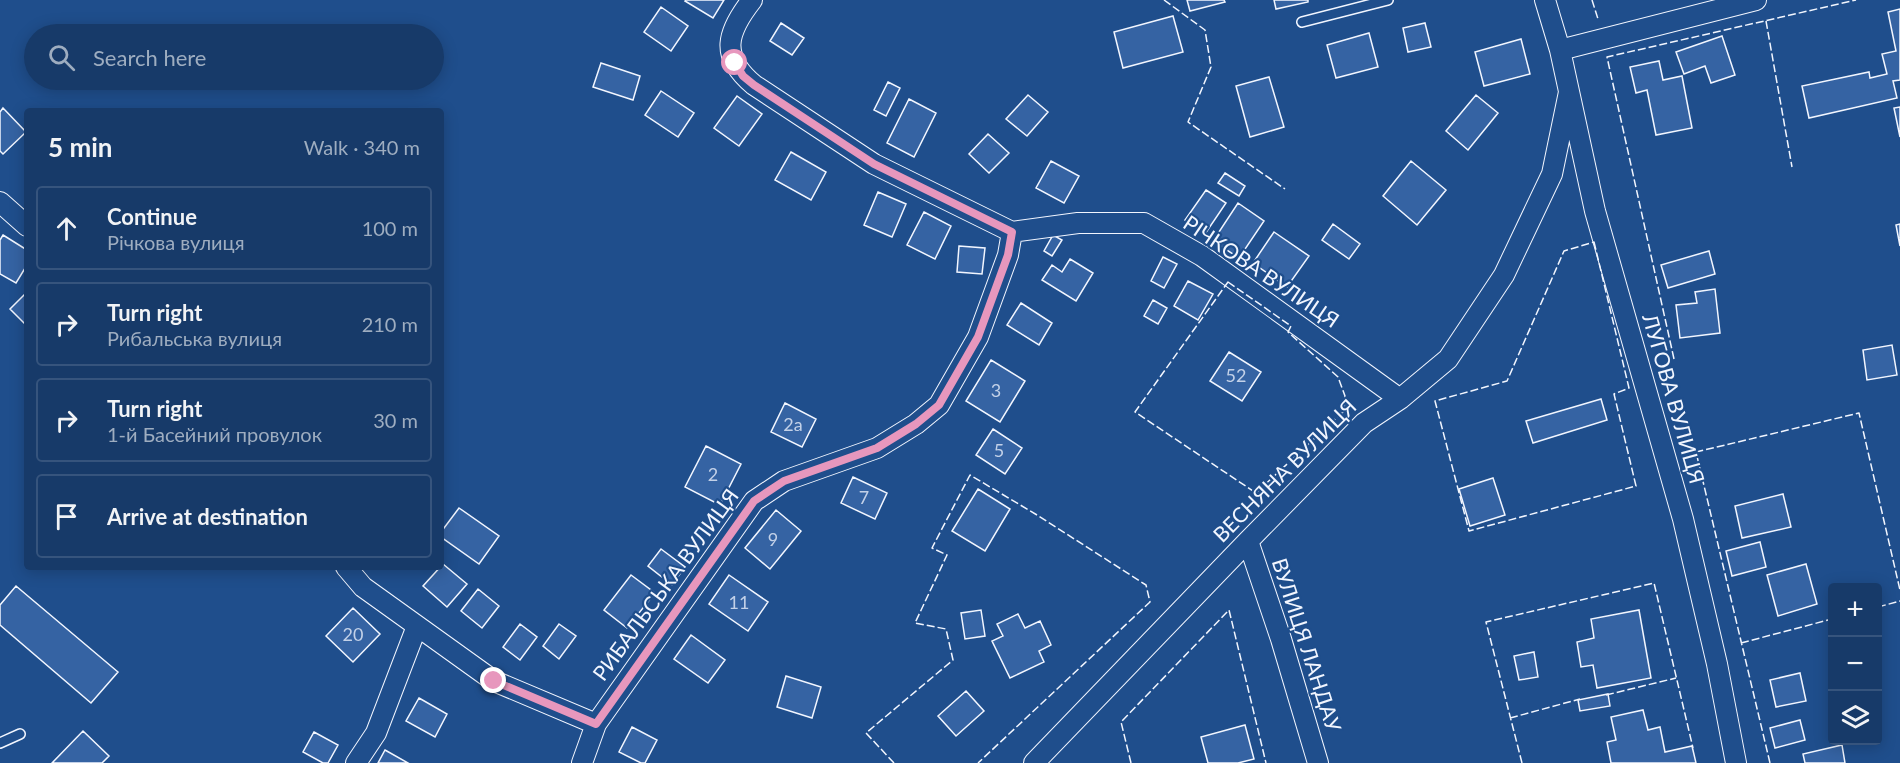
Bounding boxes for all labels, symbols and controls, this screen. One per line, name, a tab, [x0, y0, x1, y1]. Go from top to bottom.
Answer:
search box	[24, 24, 444, 90]
icon: search	[45, 41, 78, 74]
text: Search here	[93, 44, 206, 71]
route start	[721, 49, 747, 75]
text: 5 min	[48, 131, 112, 163]
text: Walk · 340 m	[304, 135, 420, 159]
text: Continue	[107, 203, 197, 230]
street label: РІЧКОВА ВУЛИЦЯ	[1179, 209, 1344, 332]
icon: ahead	[50, 212, 83, 245]
text: 100 m	[362, 216, 418, 240]
text: Річкова вулиця	[107, 230, 245, 254]
text: Turn right	[107, 299, 202, 326]
icon: right	[50, 308, 83, 341]
street label: ЛУГОВА ВУЛИЦЯ	[1638, 310, 1711, 486]
text: 210 m	[362, 312, 418, 336]
text: Рибальська вулиця	[107, 326, 282, 350]
house number: 52	[1226, 364, 1246, 386]
house number: 3	[991, 379, 1001, 401]
street label: ВЕСНЯНА ВУЛИЦЯ	[1207, 393, 1361, 547]
text: Turn right	[107, 395, 202, 422]
icon: right	[50, 404, 83, 437]
text: 30 m	[373, 408, 418, 432]
house number: 2а	[783, 413, 803, 435]
text: 1-й Басейний провулок	[107, 422, 322, 446]
house number: 5	[994, 439, 1004, 461]
house number: 2	[708, 463, 718, 485]
street label: РИБАЛЬСЬКА ВУЛИЦЯ	[587, 483, 743, 685]
house number: 7	[859, 486, 869, 508]
icon: arrive	[50, 500, 83, 533]
text: Arrive at destination	[107, 503, 308, 530]
house number: 9	[768, 528, 778, 550]
street label: ВУЛИЦЯ ЛАНДАУ	[1268, 555, 1348, 735]
map controls	[1828, 583, 1882, 745]
button: +	[1828, 583, 1882, 637]
house number: 11	[729, 591, 749, 613]
house number: 20	[343, 623, 363, 645]
button: −	[1828, 637, 1882, 691]
route end	[480, 667, 506, 693]
button: layers	[1828, 691, 1882, 745]

